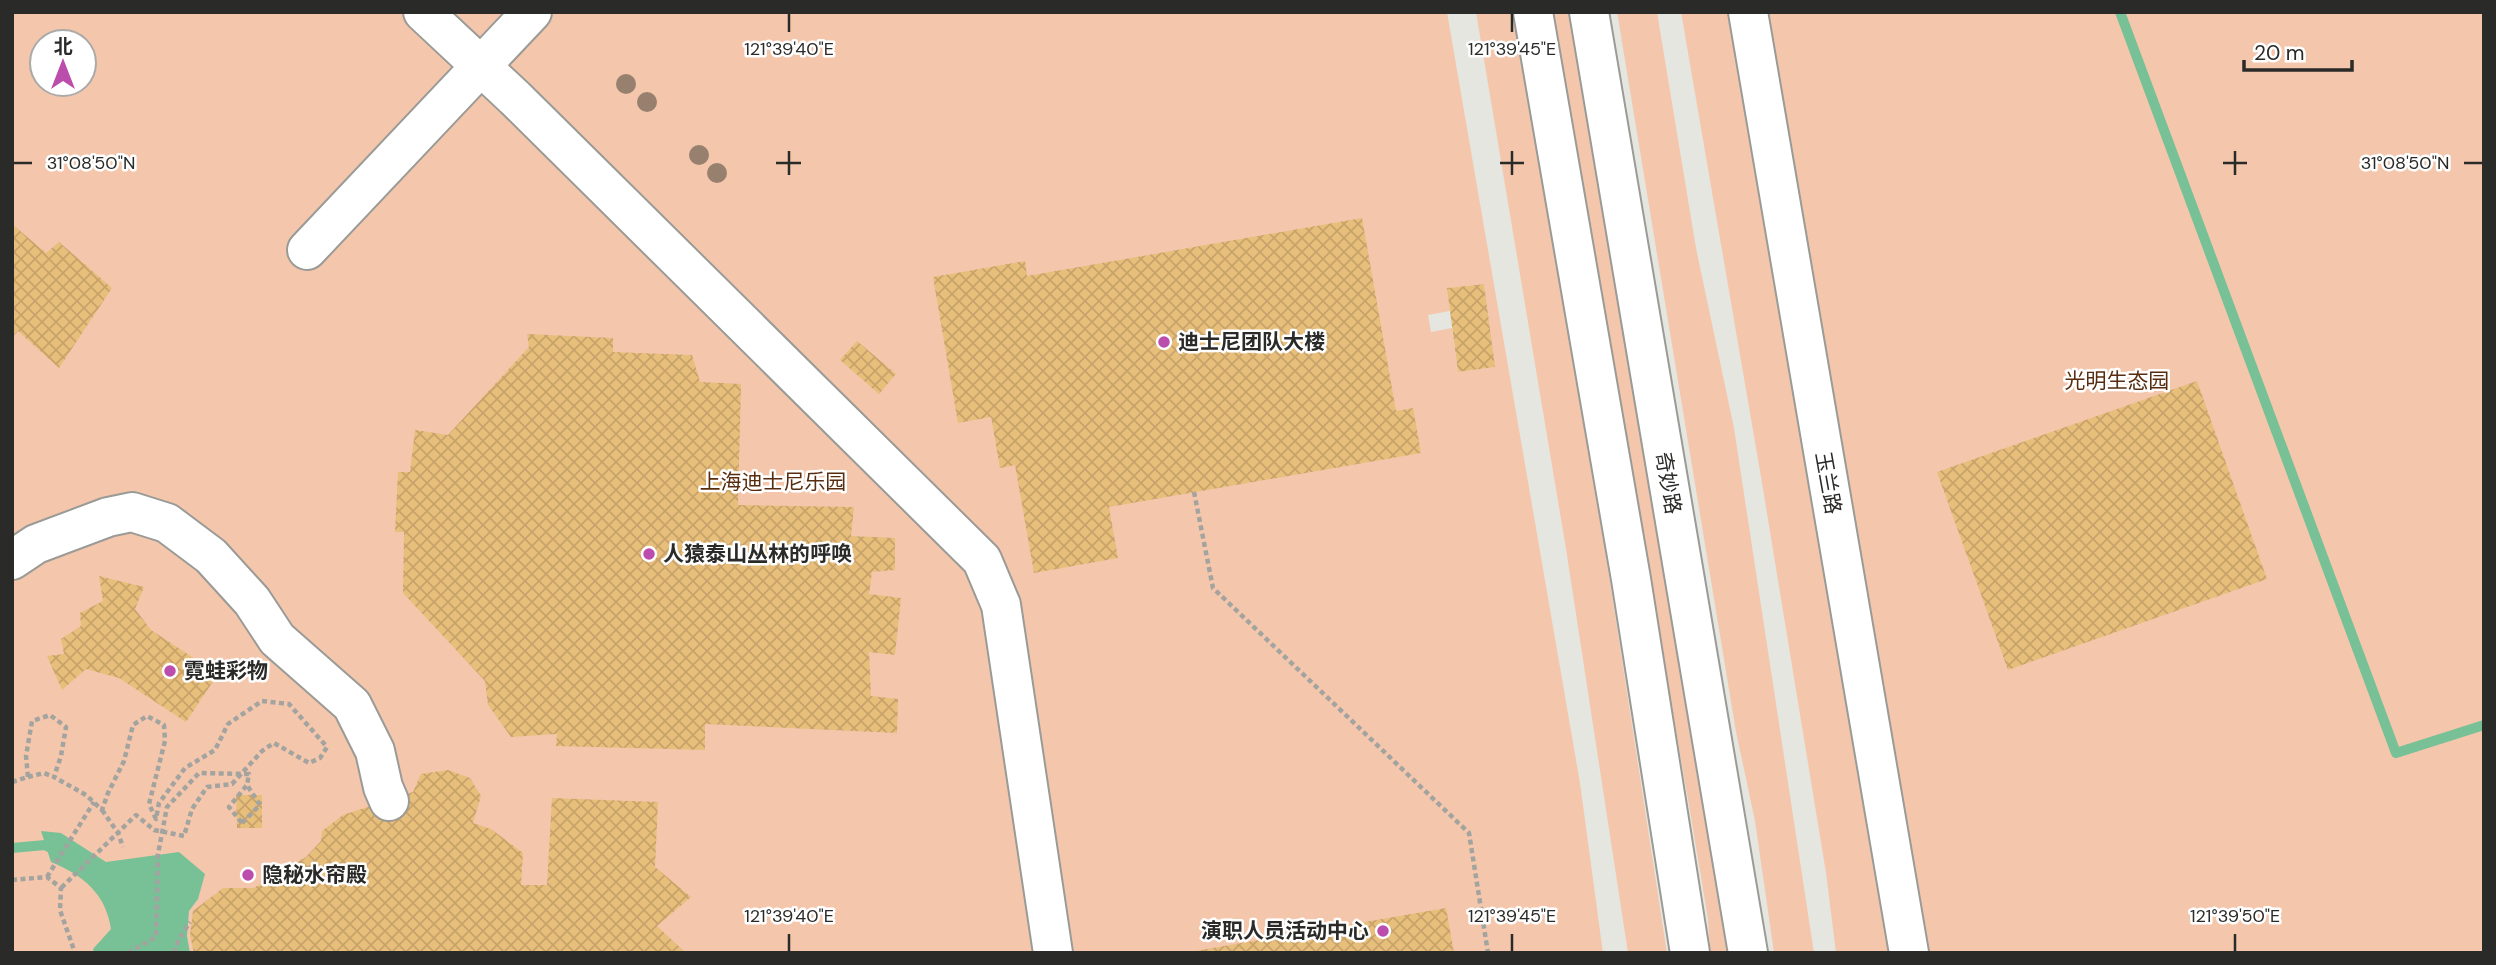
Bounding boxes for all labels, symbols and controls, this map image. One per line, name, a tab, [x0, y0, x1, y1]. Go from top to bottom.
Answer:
north arrow	[28, 28, 98, 98]
scale bar	[2244, 28, 2352, 72]
text: 北	[53, 34, 73, 59]
text: 121°39'40"E	[744, 37, 834, 61]
text: 121°39'45"E	[1468, 37, 1556, 61]
text: 20 m	[2254, 39, 2305, 67]
text: 31°08'50"N	[47, 151, 135, 175]
text: 31°08'50"N	[2361, 151, 2449, 175]
place label: 迪士尼团队大楼	[1178, 328, 1325, 356]
marker: 迪士尼团队大楼	[1156, 334, 1172, 350]
park label: 光明生态园	[2065, 367, 2170, 395]
street label: 奇妙路	[1649, 450, 1687, 516]
street label: 玉兰路	[1809, 450, 1847, 516]
park label: 上海迪士尼乐园	[700, 468, 847, 496]
place label: 人猿泰山丛林的呼唤	[663, 540, 852, 568]
marker: 人猿泰山丛林的呼唤	[641, 546, 657, 562]
place label: 霓蛙彩物	[184, 657, 268, 685]
marker: 霓蛙彩物	[162, 663, 178, 679]
place label: 隐秘水帘殿	[262, 861, 367, 889]
marker: 隐秘水帘殿	[240, 867, 256, 883]
text: 121°39'40"E	[744, 904, 834, 928]
text: 121°39'45"E	[1468, 904, 1556, 928]
text: 121°39'50"E	[2190, 904, 2280, 928]
place label: 演职人员活动中心	[1201, 917, 1369, 945]
marker: 演职人员活动中心	[1375, 923, 1391, 939]

